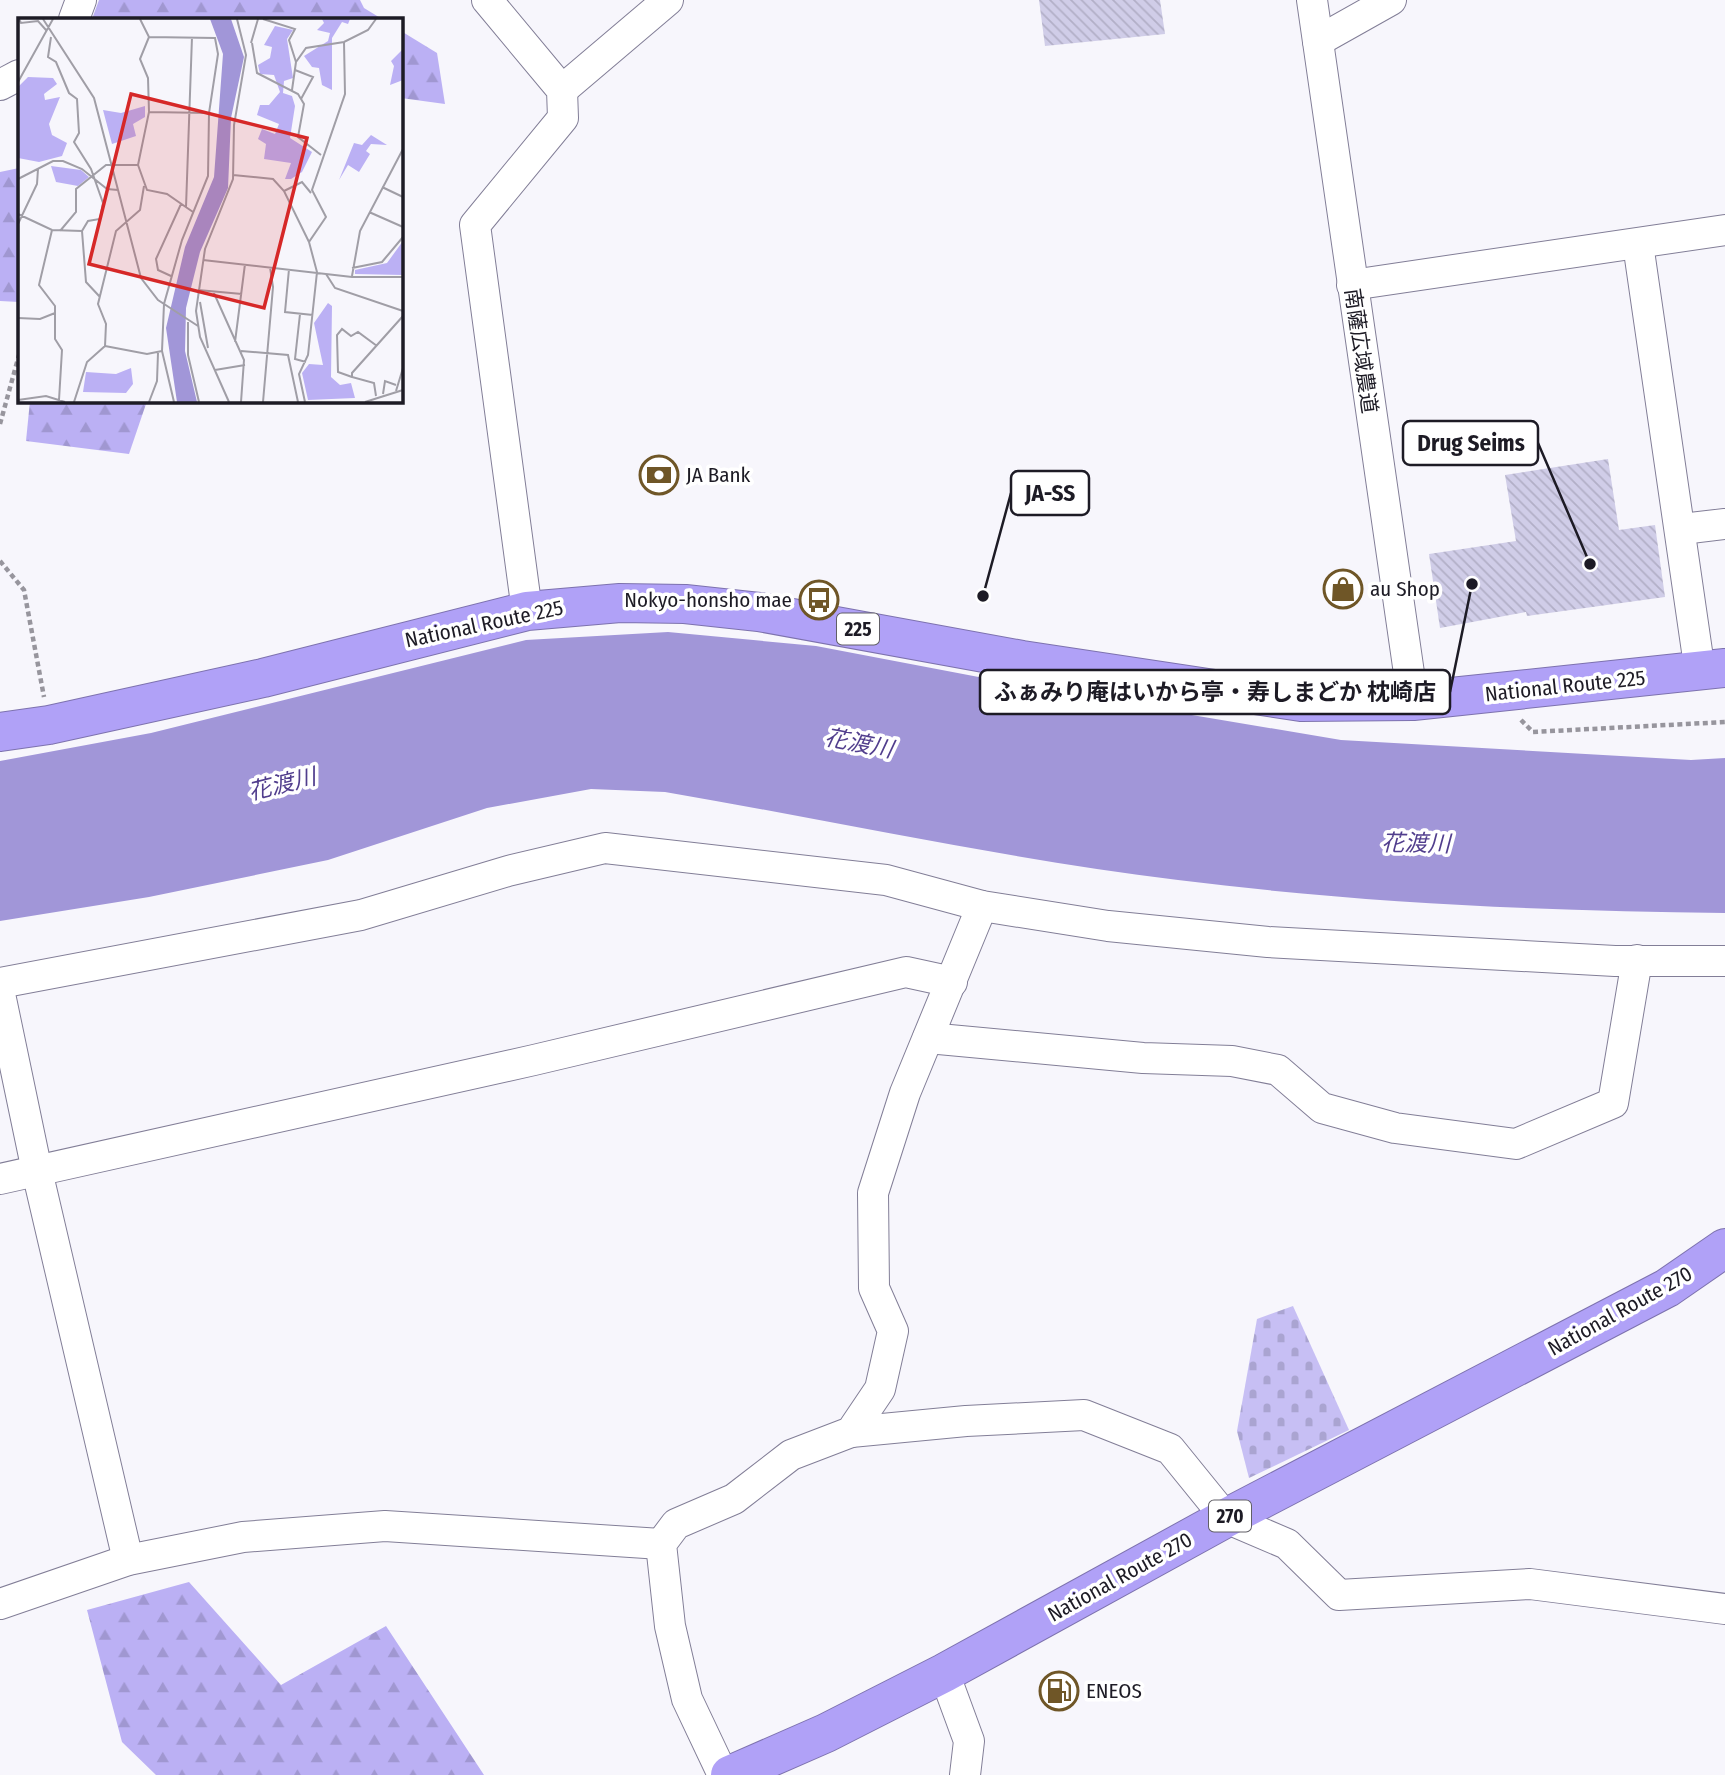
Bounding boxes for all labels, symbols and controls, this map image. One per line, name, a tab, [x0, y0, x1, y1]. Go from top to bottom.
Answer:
inset map	[18, 18, 402, 402]
street label: 南薩広域農道	[1339, 287, 1383, 415]
callout: Drug Seims	[1403, 421, 1538, 465]
text: Drug Seims	[1417, 429, 1525, 457]
bank icon: JA Bank	[638, 454, 680, 496]
place label: JA Bank	[686, 462, 751, 488]
callout: JA-SS	[1011, 471, 1089, 515]
text: JA-SS	[1024, 479, 1075, 507]
shop icon: au Shop	[1322, 568, 1364, 610]
place label: au Shop	[1370, 576, 1440, 602]
bus stop icon: Nokyo-honsho mae	[798, 579, 840, 621]
place label: Nokyo-honsho mae	[624, 587, 792, 613]
street label: National Route 225	[403, 595, 565, 653]
road number: 225	[837, 614, 879, 644]
street label: National Route 225	[1484, 665, 1646, 707]
callout: ふぁみり庵はいから亭・寿しまどか 枕崎店	[980, 670, 1450, 714]
text: ふぁみり庵はいから亭・寿しまどか 枕崎店	[994, 678, 1436, 706]
water label: 花渡川	[822, 723, 898, 764]
water label: 花渡川	[245, 761, 322, 806]
water label: 花渡川	[1381, 828, 1454, 858]
street label: National Route 270	[1543, 1261, 1697, 1361]
road number: 270	[1209, 1500, 1251, 1532]
street label: National Route 270	[1043, 1527, 1197, 1627]
fuel station icon: ENEOS	[1038, 1670, 1080, 1712]
place label: ENEOS	[1086, 1678, 1142, 1704]

